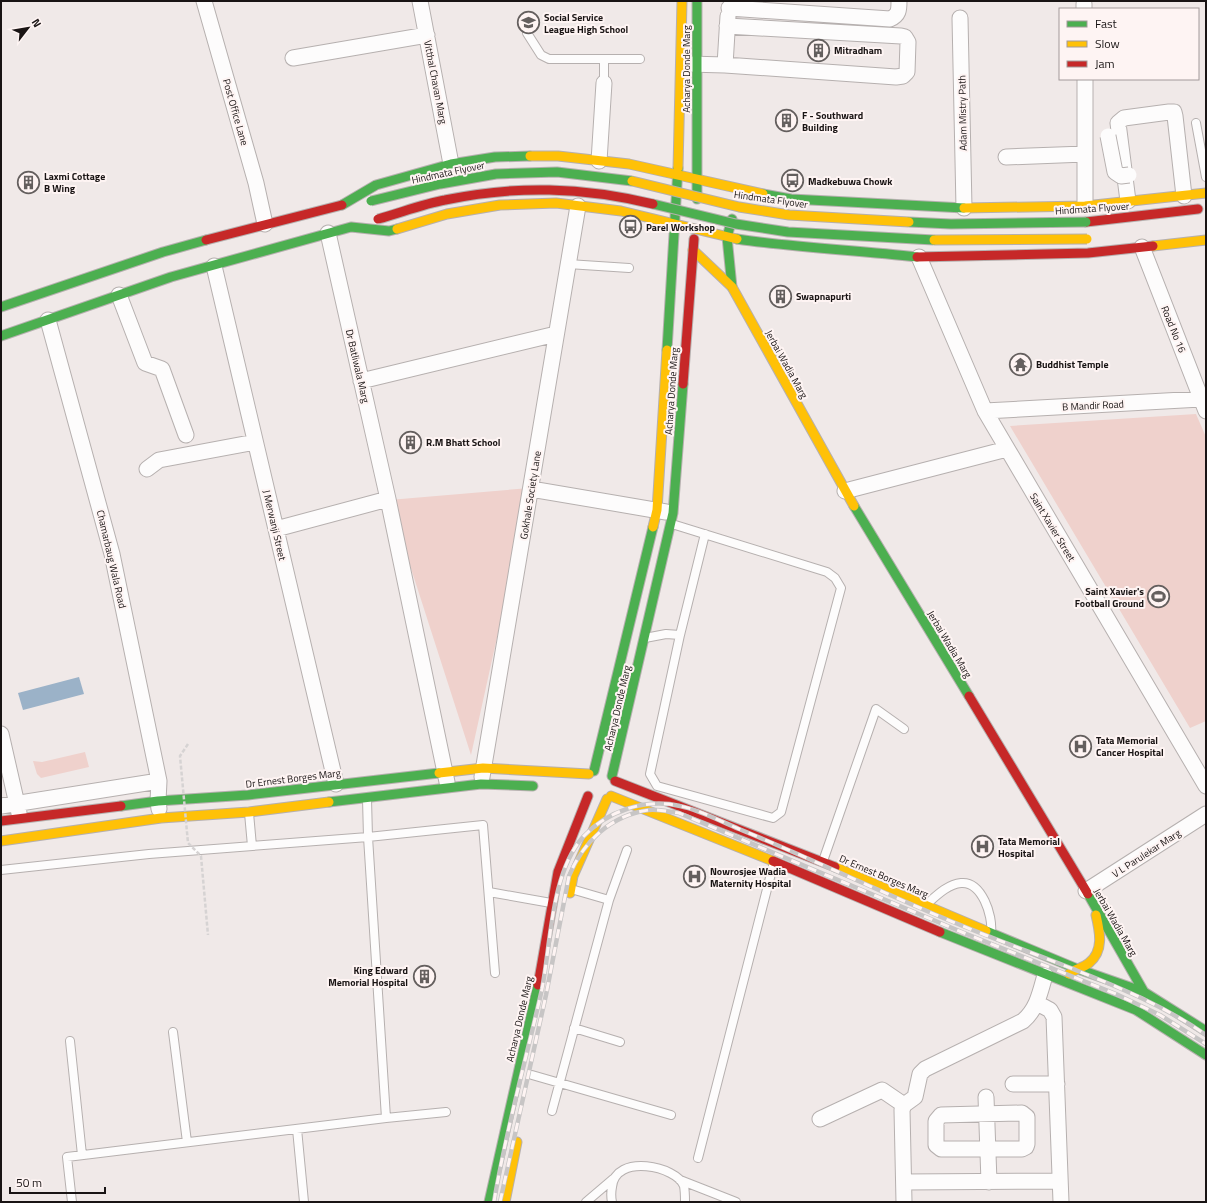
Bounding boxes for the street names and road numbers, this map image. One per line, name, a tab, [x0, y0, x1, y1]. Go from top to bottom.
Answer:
street label: Acharya Donde Marg	[679, 25, 694, 113]
street label: Vitthal Chavan Marg	[420, 39, 451, 125]
street label: Adam Mistry Path	[954, 75, 971, 151]
street label: Post Office Lane	[219, 77, 252, 147]
street label: Hindmata Flyover	[410, 157, 487, 188]
street label: Hindmata Flyover	[733, 187, 809, 212]
street label: Hindmata Flyover	[1054, 198, 1130, 219]
street label: Road No 16	[1157, 304, 1190, 355]
street label: Jerbai Wadia Marg	[761, 327, 812, 401]
street label: Dr Batliwala Marg	[342, 328, 373, 405]
street label: Acharya Donde Marg	[661, 347, 682, 435]
street label: B Mandir Road	[1062, 396, 1124, 415]
street label: Gokhale Society Lane	[516, 450, 545, 540]
street label: J Merwanji Street	[259, 488, 290, 562]
street label: Saint Xavier Street	[1026, 490, 1079, 565]
street label: Chamarbaug Wala Road	[93, 508, 130, 610]
street label: Jerbai Wadia Marg	[923, 608, 976, 681]
street label: Acharya Donde Marg	[600, 664, 635, 752]
street label: Dr Ernest Borges Marg	[245, 765, 341, 792]
street label: V L Parulekar Marg	[1109, 826, 1184, 881]
street label: Dr Ernest Borges Marg	[837, 851, 931, 902]
street label: Jerbai Wadia Marg	[1090, 885, 1141, 959]
street label: Acharya Donde Marg	[502, 975, 537, 1063]

